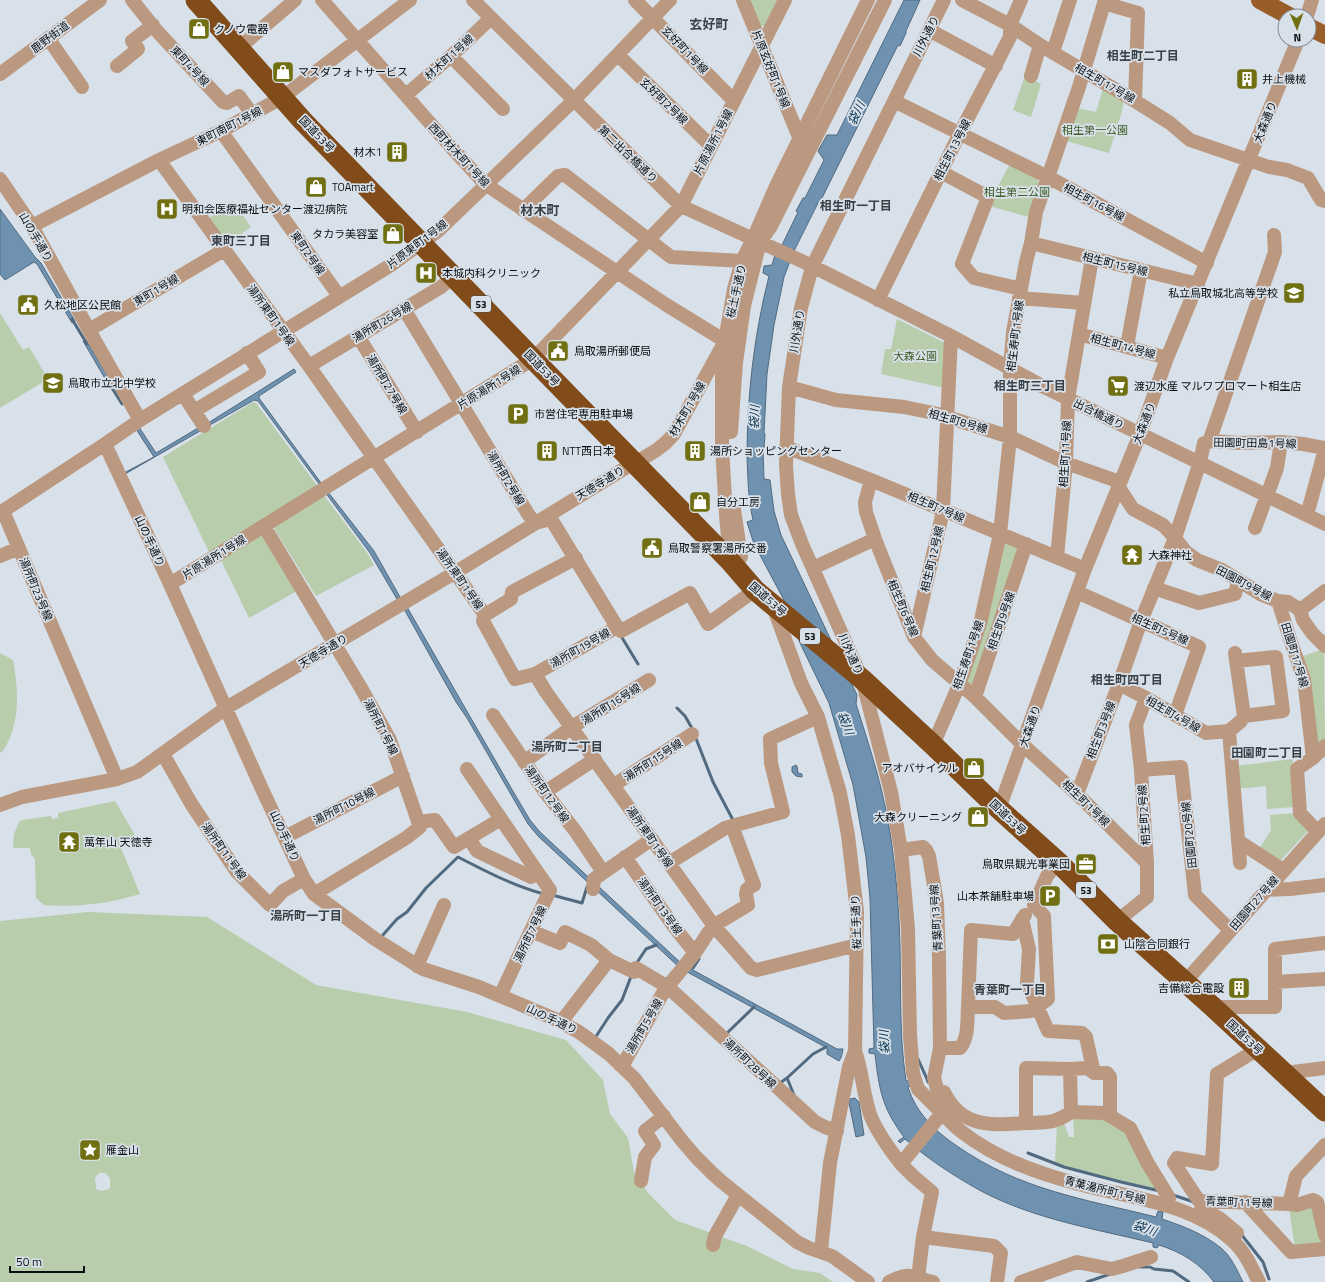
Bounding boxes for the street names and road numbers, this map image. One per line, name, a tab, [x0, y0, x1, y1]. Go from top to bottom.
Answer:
street label: 川外通り	[909, 13, 943, 59]
street label: 鹿野街道	[28, 17, 72, 57]
street label: 玄好町1号線	[658, 22, 712, 78]
street label: 片原玄好町1号線	[748, 27, 794, 111]
street label: 材木町1号線	[421, 31, 477, 83]
street label: 東町4号線	[167, 42, 213, 90]
street label: 相生町17号線	[1072, 59, 1138, 107]
street label: 玄好町2号線	[636, 74, 692, 128]
street label: 大森通り	[1249, 99, 1281, 145]
street label: 東町南町1号線	[193, 102, 265, 150]
street label: 片原湯所1号線	[689, 106, 737, 178]
street label: 国道53号	[296, 112, 338, 156]
street label: 相生町13号線	[930, 116, 974, 184]
street label: 西町材木町1号線	[425, 119, 493, 191]
street label: 第二出合橋通り	[595, 122, 661, 186]
street label: 相生町16号線	[1061, 179, 1127, 225]
street label: 山の手通り	[15, 209, 57, 265]
street label: 片原東町1号線	[383, 216, 451, 272]
street label: 東町2号線	[287, 228, 329, 278]
street label: 相生町15号線	[1080, 248, 1150, 280]
street label: 桜土手通り	[722, 262, 750, 320]
street label: 東町1号線	[130, 270, 182, 310]
street label: 湯所東町1号線	[243, 281, 299, 349]
road number: 53	[471, 296, 491, 312]
street label: 湯所町26号線	[349, 298, 415, 346]
street label: 相生寿町1号線	[1003, 299, 1027, 373]
street label: 川外通り	[786, 308, 808, 354]
street label: 相生町14号線	[1088, 330, 1158, 362]
street label: 国道53号	[521, 346, 563, 390]
street label: 湯所町27号線	[363, 351, 411, 417]
street label: 片原湯所1号線	[454, 361, 524, 413]
street label: 材木町1号線	[665, 379, 709, 439]
street label: 出合橋通り	[1071, 395, 1127, 433]
street label: 大森通り	[1129, 400, 1159, 446]
street label: 相生町8号線	[926, 405, 990, 437]
street label: 相生町11号線	[1055, 420, 1075, 488]
street label: 田園町田島1号線	[1213, 434, 1297, 452]
street label: 湯所町2号線	[483, 448, 529, 508]
street label: 天徳寺通り	[572, 462, 628, 504]
street label: 相生町7号線	[905, 488, 967, 526]
street label: 山の手通り	[131, 513, 169, 569]
street label: 相生町12号線	[917, 524, 947, 594]
street label: 片原湯所1号線	[179, 531, 249, 583]
street label: 湯所東町1号線	[433, 545, 487, 613]
street label: 湯所町23号線	[15, 555, 57, 623]
street label: 田園町9号線	[1213, 562, 1275, 604]
street label: 相生町6号線	[884, 577, 922, 639]
street label: 国道53号	[746, 578, 790, 620]
street label: 相生町9号線	[983, 589, 1019, 653]
street label: 相生町5号線	[1129, 609, 1191, 649]
street label: 相生寿町1号線	[949, 618, 987, 692]
street label: 田園町17号線	[1278, 620, 1312, 690]
street label: 湯所町19号線	[547, 624, 613, 672]
road number: 53	[800, 628, 820, 644]
street label: 天徳寺通り	[295, 630, 351, 672]
street label: 川外通り	[835, 631, 867, 677]
street label: 湯所町16号線	[578, 679, 644, 729]
street label: 相生町4号線	[1143, 692, 1203, 736]
street label: 湯所町1号線	[360, 696, 402, 758]
street label: 相生町3号線	[1083, 699, 1119, 761]
street label: 大森通り	[1015, 703, 1045, 749]
street label: 湯所町15号線	[620, 735, 686, 785]
street label: 湯所町12号線	[521, 762, 573, 826]
street label: 相生町1号線	[1058, 776, 1114, 830]
street label: 湯所町10号線	[310, 784, 378, 828]
street label: 相生町2号線	[1134, 784, 1154, 846]
street label: 国道53号	[986, 796, 1030, 838]
street label: 田園町20号線	[1178, 801, 1200, 869]
street label: 湯所東町1号線	[623, 803, 677, 871]
street label: 山の手通り	[266, 808, 304, 864]
street label: 湯所町11号線	[198, 819, 250, 883]
street label: 田園町27号線	[1226, 872, 1282, 934]
street label: 湯所町13号線	[634, 874, 686, 938]
road number: 53	[1076, 882, 1096, 898]
street label: 青葉町13号線	[926, 884, 946, 952]
street label: 桜土手通り	[847, 894, 865, 950]
street label: 湯所町7号線	[510, 903, 550, 965]
street label: 湯所町5号線	[622, 996, 666, 1056]
street label: 山の手通り	[524, 1000, 580, 1038]
street label: 国道53号	[1223, 1016, 1267, 1058]
street label: 湯所町28号線	[720, 1034, 780, 1092]
street label: 青葉湯所町1号線	[1063, 1172, 1147, 1208]
street label: 青葉町11号線	[1205, 1193, 1273, 1211]

